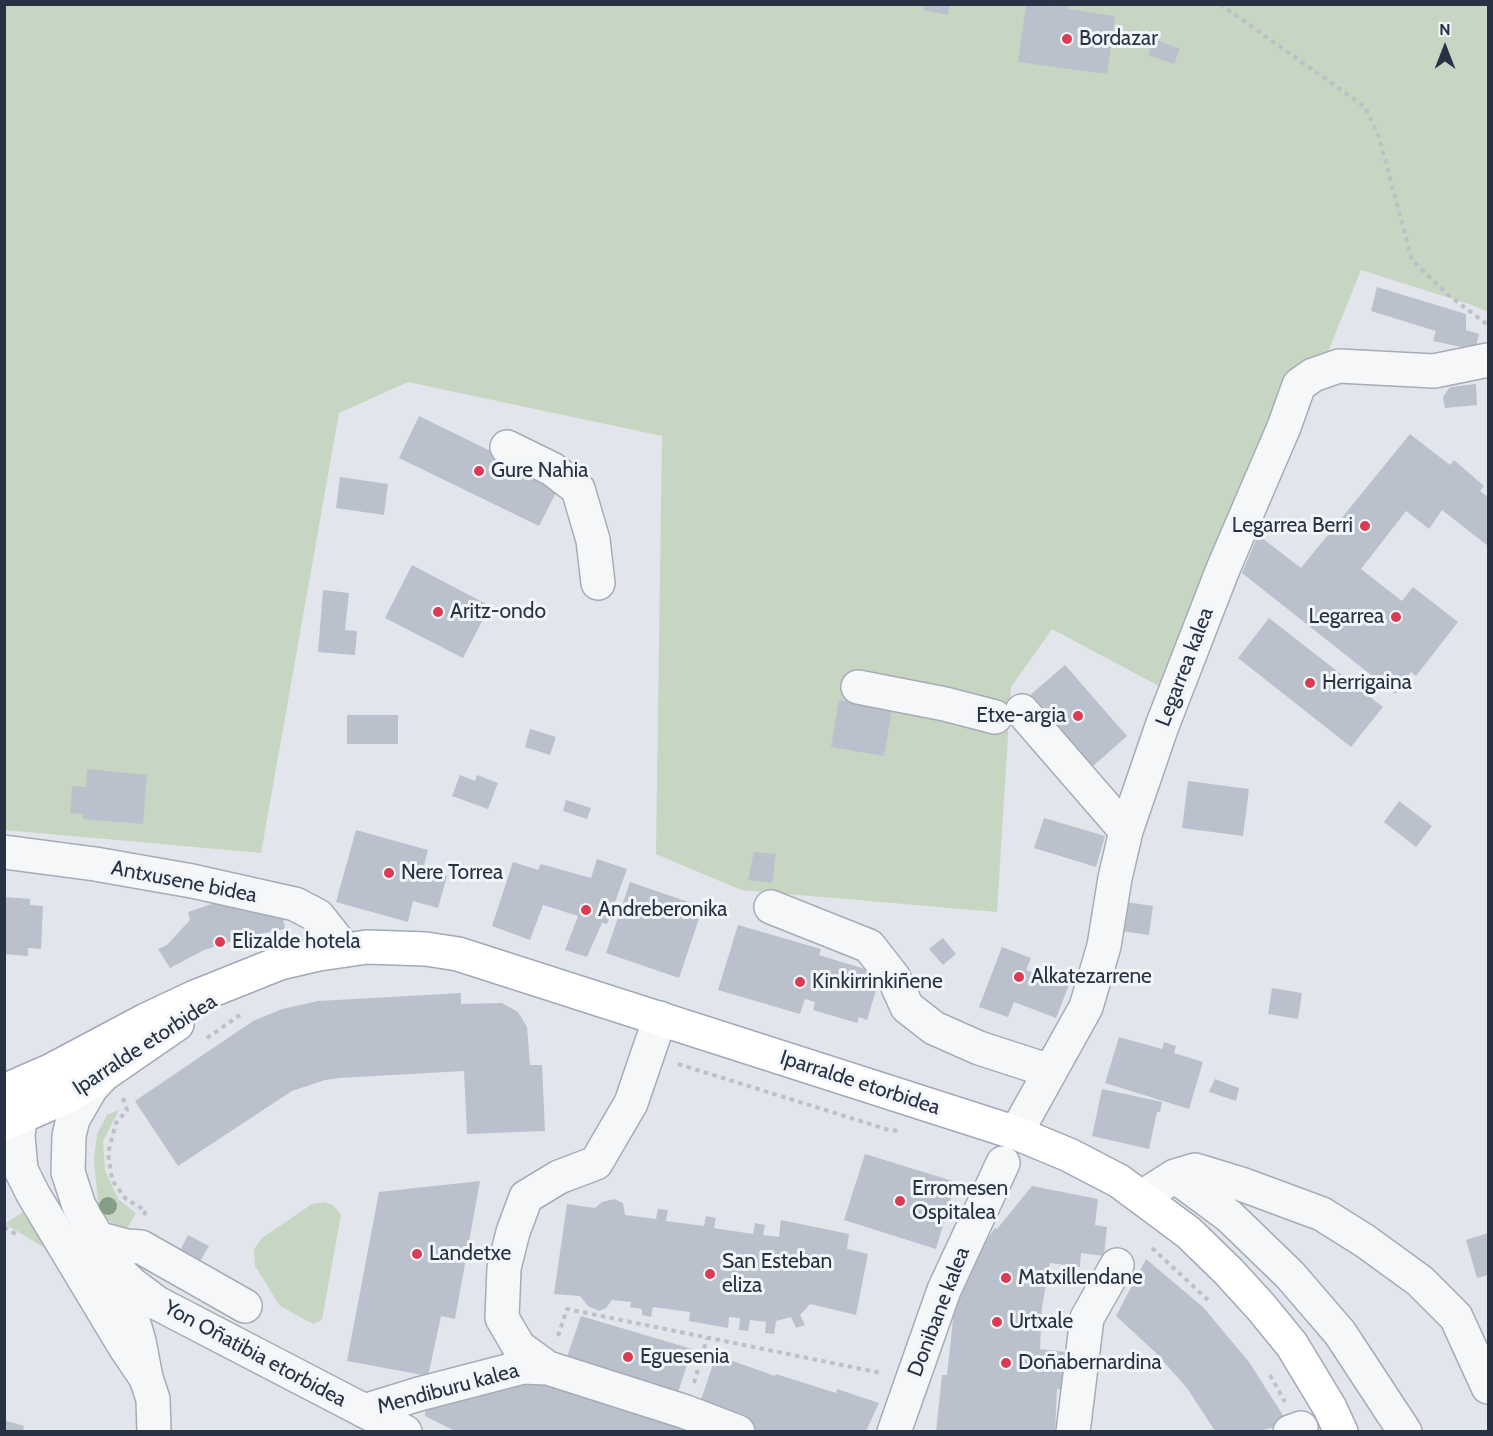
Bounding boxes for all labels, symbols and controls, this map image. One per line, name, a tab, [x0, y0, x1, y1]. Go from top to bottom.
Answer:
north arrow	[1415, 18, 1475, 78]
text: N	[1439, 20, 1451, 39]
place label: Bordazar	[1079, 26, 1158, 52]
marker: Bordazar	[1060, 32, 1074, 46]
place label: Gure Nahia	[491, 458, 588, 484]
marker: Gure Nahia	[472, 464, 486, 478]
place label: Legarrea Berri	[1232, 513, 1353, 539]
marker: Legarrea Berri	[1358, 519, 1372, 533]
place label: Aritz-ondo	[450, 599, 546, 625]
street label: Legarrea kalea	[1151, 604, 1219, 730]
place label: Legarrea	[1309, 604, 1384, 630]
marker: Aritz-ondo	[431, 605, 445, 619]
marker: Legarrea	[1389, 610, 1403, 624]
place label: Herrigaina	[1322, 670, 1412, 696]
marker: Herrigaina	[1303, 676, 1317, 690]
place label: Etxe-argia	[976, 703, 1066, 729]
marker: Etxe-argia	[1071, 709, 1085, 723]
street label: Antxusene bidea	[109, 856, 259, 908]
place label: Nere Torrea	[401, 860, 503, 886]
marker: Nere Torrea	[382, 866, 396, 880]
place label: Andreberonika	[598, 897, 727, 923]
marker: Andreberonika	[579, 903, 593, 917]
place label: Elizalde hotela	[232, 929, 361, 955]
marker: Elizalde hotela	[213, 935, 227, 949]
place label: Alkatezarrene	[1031, 964, 1152, 990]
place label: Kinkirrinkiñene	[812, 969, 943, 995]
marker: Alkatezarrene	[1012, 970, 1026, 984]
marker: Kinkirrinkiñene	[793, 975, 807, 989]
street label: Iparralde etorbidea	[68, 989, 222, 1101]
street label: Iparralde etorbidea	[777, 1045, 943, 1121]
place label: Erromesen Ospitalea	[912, 1176, 1008, 1226]
marker: Erromesen Ospitalea	[893, 1194, 907, 1208]
place label: Landetxe	[429, 1241, 511, 1267]
street label: Donibane kalea	[903, 1244, 975, 1380]
marker: Landetxe	[410, 1247, 424, 1261]
place label: San Esteban eliza	[722, 1249, 832, 1299]
place label: Matxillendane	[1018, 1265, 1143, 1291]
marker: San Esteban eliza	[703, 1267, 717, 1281]
marker: Matxillendane	[999, 1271, 1013, 1285]
street label: Yon Oñatibia etorbidea	[160, 1295, 350, 1413]
place label: Urtxale	[1009, 1309, 1073, 1335]
marker: Urtxale	[990, 1315, 1004, 1329]
place label: Eguesenia	[640, 1344, 729, 1370]
marker: Eguesenia	[621, 1350, 635, 1364]
place label: Doñabernardina	[1018, 1350, 1162, 1376]
marker: Doñabernardina	[999, 1356, 1013, 1370]
street label: Mendiburu kalea	[374, 1358, 522, 1420]

